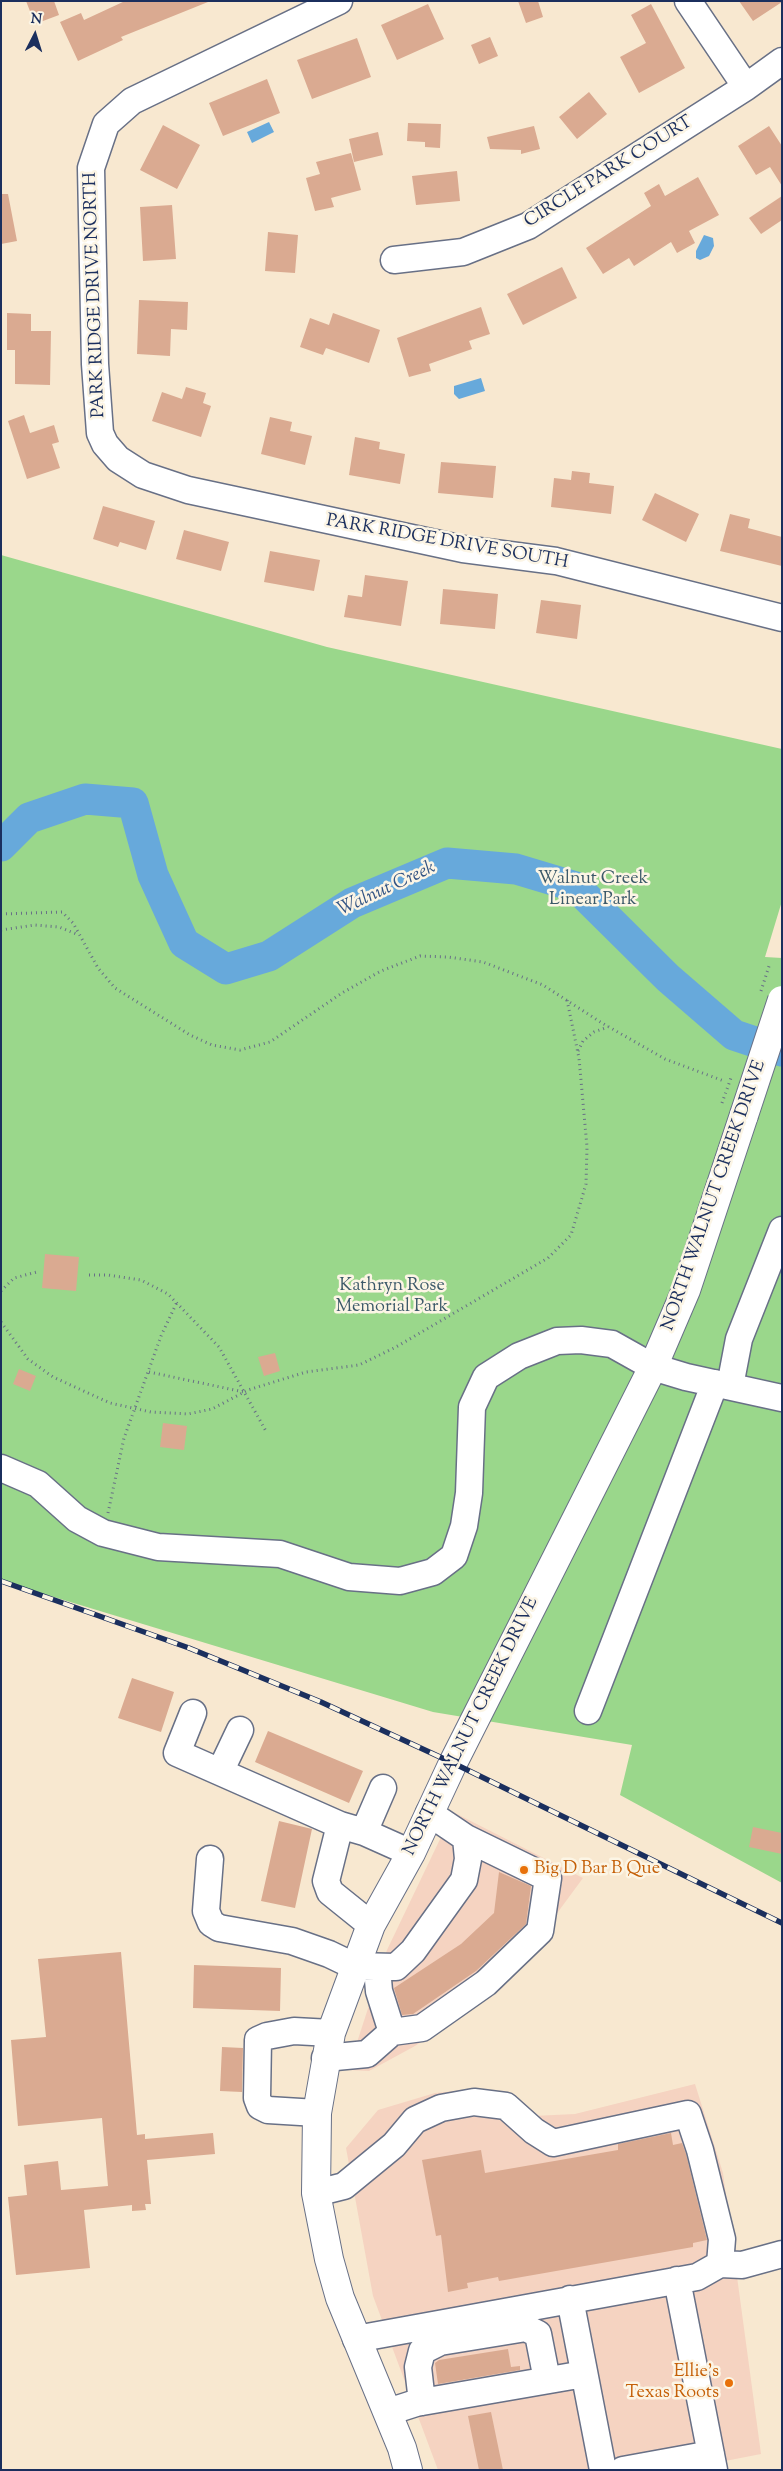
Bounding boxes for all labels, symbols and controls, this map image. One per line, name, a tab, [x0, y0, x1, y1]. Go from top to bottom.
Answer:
north arrow	[10, 10, 60, 60]
text: N	[30, 10, 43, 31]
street label: CIRCLE PARK COURT	[521, 112, 697, 234]
street label: PARK RIDGE DRIVE NORTH	[81, 172, 111, 418]
street label: PARK RIDGE DRIVE SOUTH	[324, 511, 570, 575]
water label: Walnut Creek	[335, 857, 439, 923]
park label: Walnut Creek Linear Park	[538, 869, 648, 912]
street label: NORTH WALNUT CREEK DRIVE	[658, 1058, 772, 1334]
park label: Kathryn Rose Memorial Park	[336, 1276, 448, 1318]
street label: NORTH WALNUT CREEK DRIVE	[400, 1594, 544, 1860]
place label: Big D Bar B Que	[534, 1859, 660, 1881]
marker: Big D Bar B Que	[518, 1864, 530, 1876]
place label: Ellie's Texas Roots	[625, 2362, 719, 2404]
marker: Ellie's Texas Roots	[723, 2377, 735, 2389]

